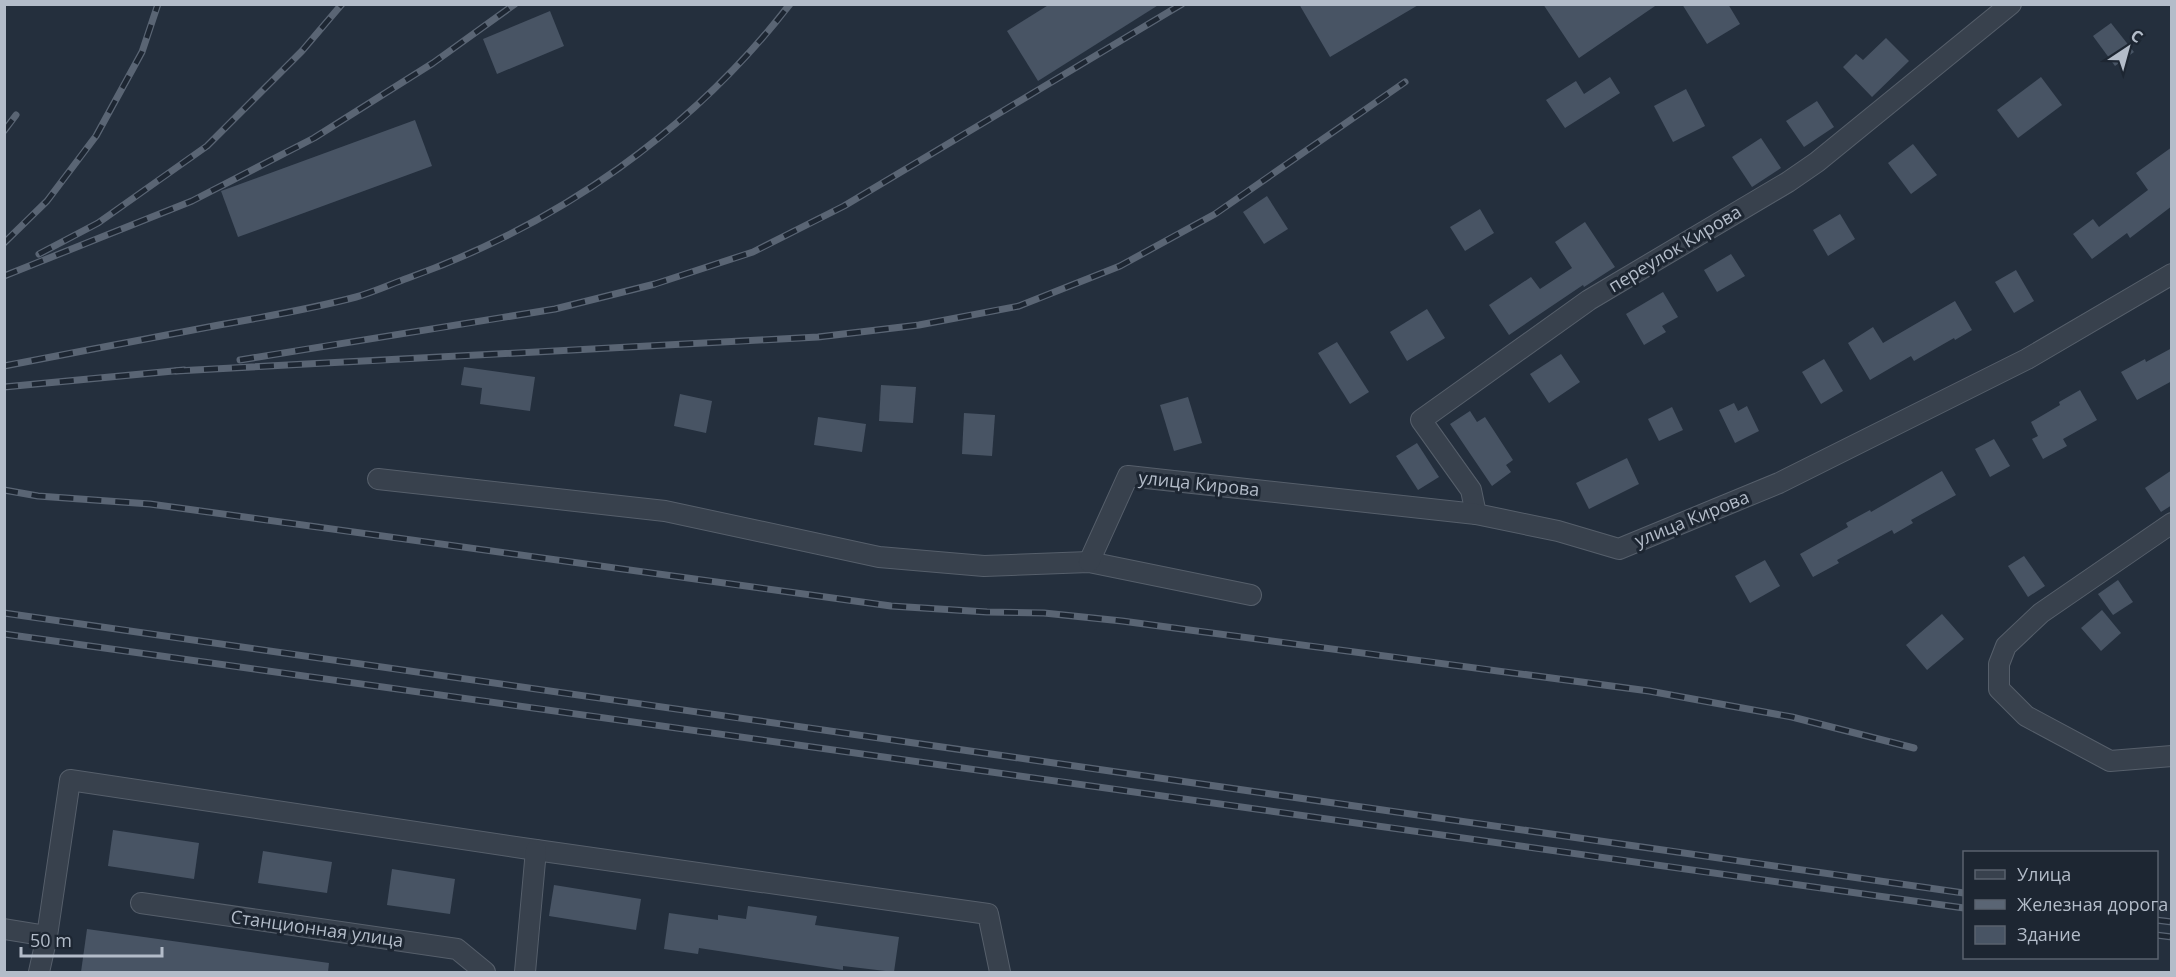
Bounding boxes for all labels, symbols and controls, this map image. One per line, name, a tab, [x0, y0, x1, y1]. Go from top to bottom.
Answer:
north arrow	[2098, 18, 2158, 78]
text: С	[2126, 24, 2147, 48]
street label: переулок Кирова	[1604, 199, 1745, 297]
street label: улица Кирова	[1138, 465, 1261, 501]
street label: улица Кирова	[1631, 484, 1752, 552]
legend	[1963, 851, 2158, 959]
text: Улица	[2017, 862, 2071, 886]
text: Железная дорога	[2017, 892, 2168, 916]
street label: Станционная улица	[229, 904, 405, 952]
scale bar	[21, 920, 162, 958]
text: Здание	[2017, 922, 2081, 946]
text: 50 m	[30, 928, 72, 952]

